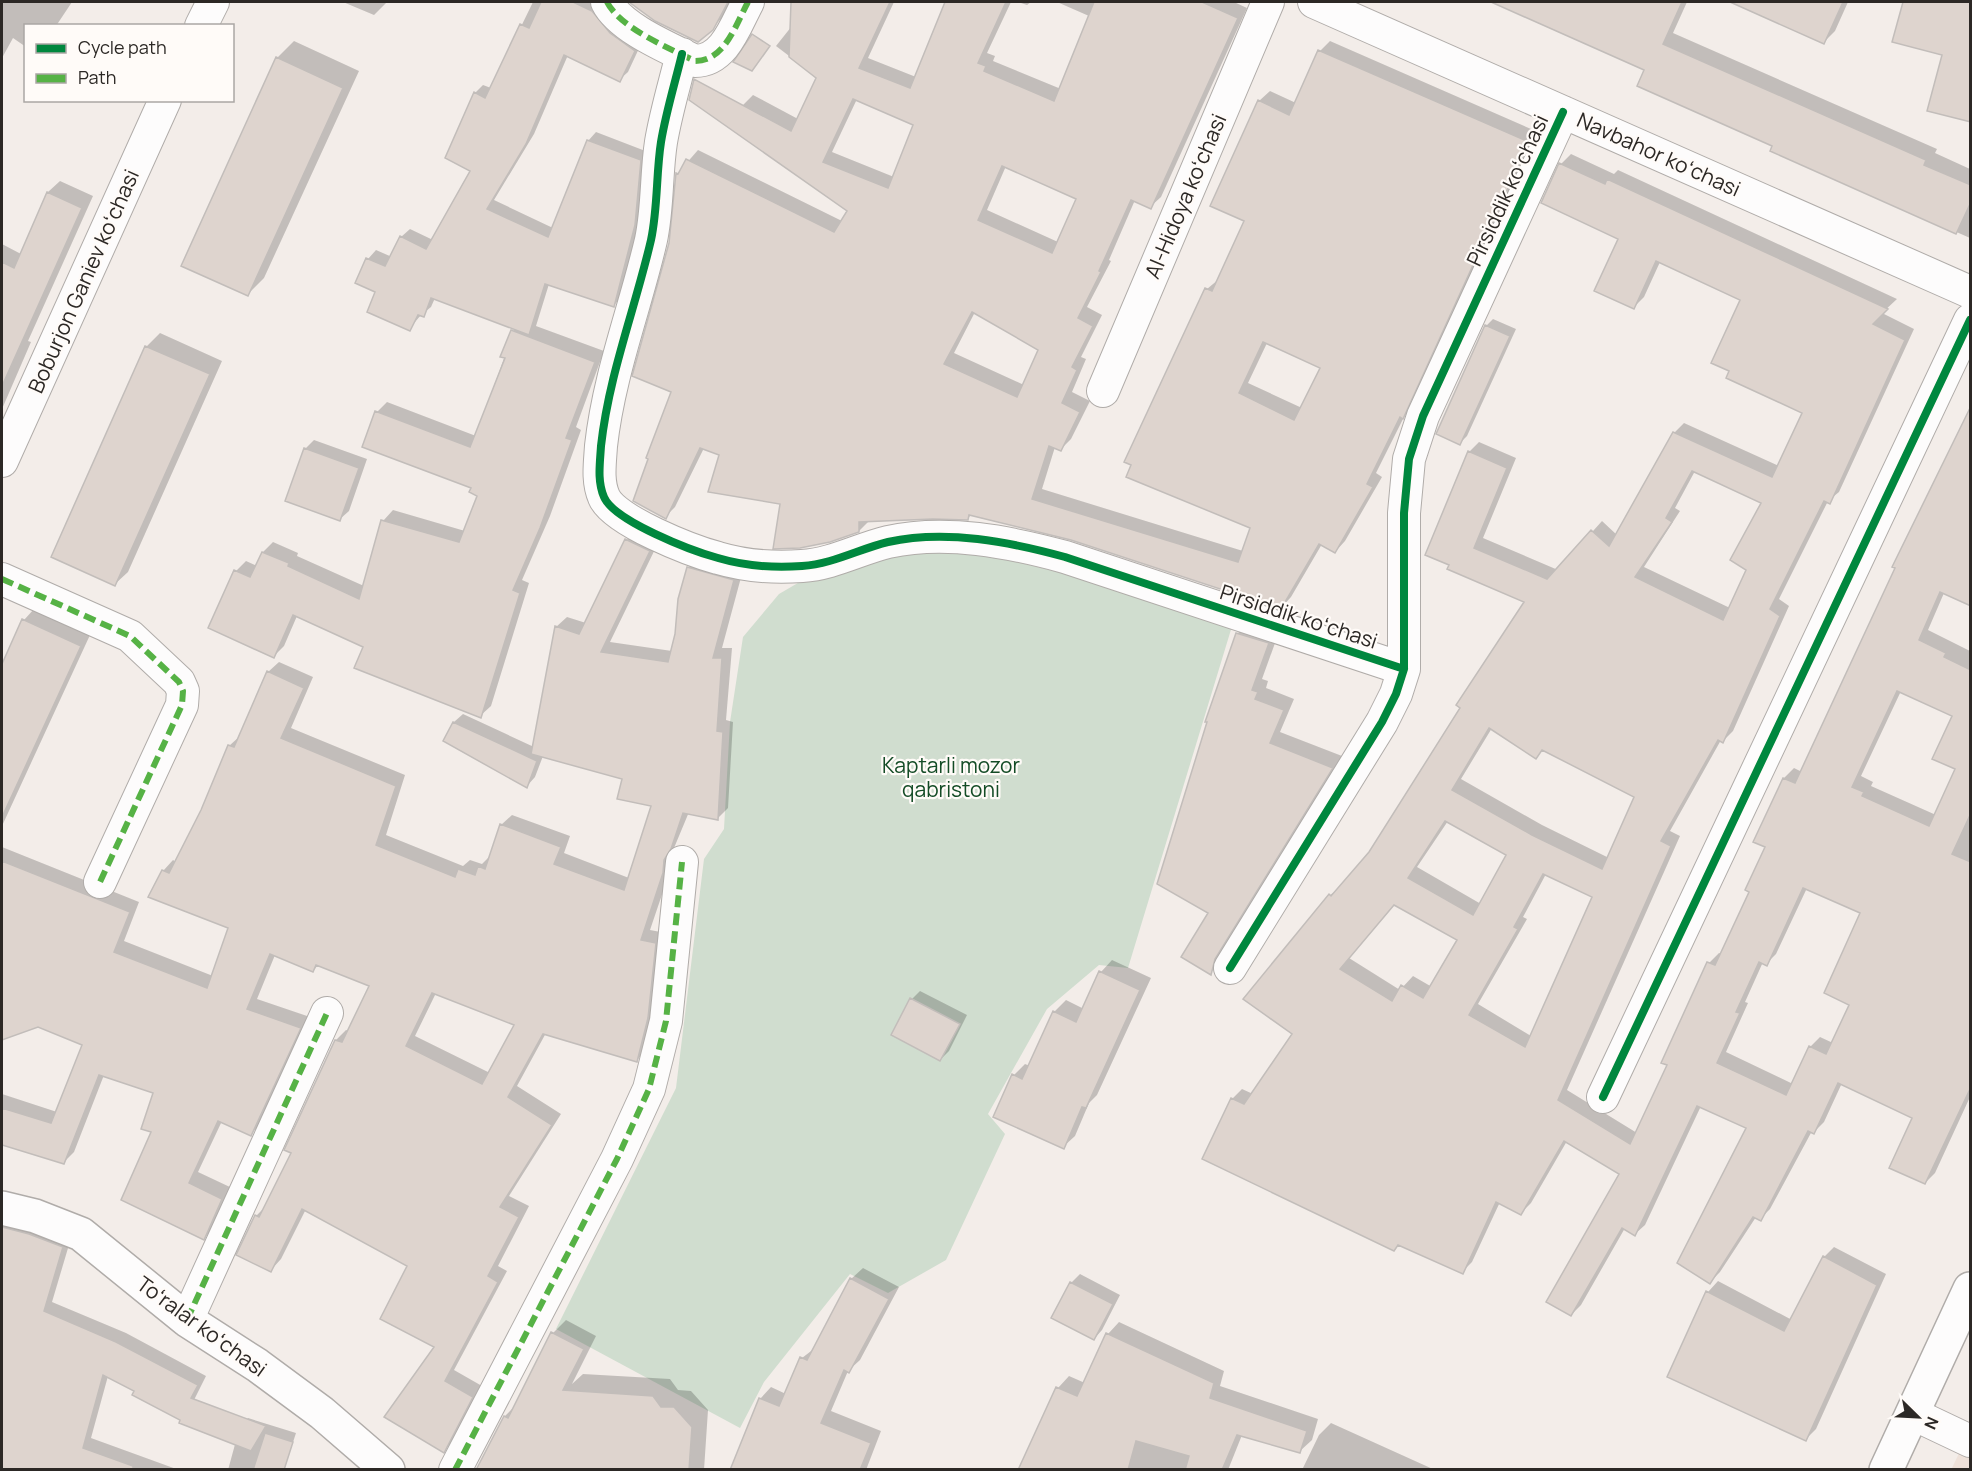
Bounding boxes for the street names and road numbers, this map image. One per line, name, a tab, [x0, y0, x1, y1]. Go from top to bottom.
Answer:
street label: Navbahor koʻchasi	[1573, 105, 1745, 203]
street label: Al-Hidoya koʻchasi	[1138, 109, 1232, 283]
street label: Pirsiddik koʻchasi	[1460, 110, 1554, 270]
street label: Boburjon Ganiev koʻchasi	[21, 165, 145, 397]
street label: Pirsiddik koʻchasi	[1217, 577, 1381, 655]
street label: Toʻralar koʻchasi	[131, 1269, 273, 1383]

